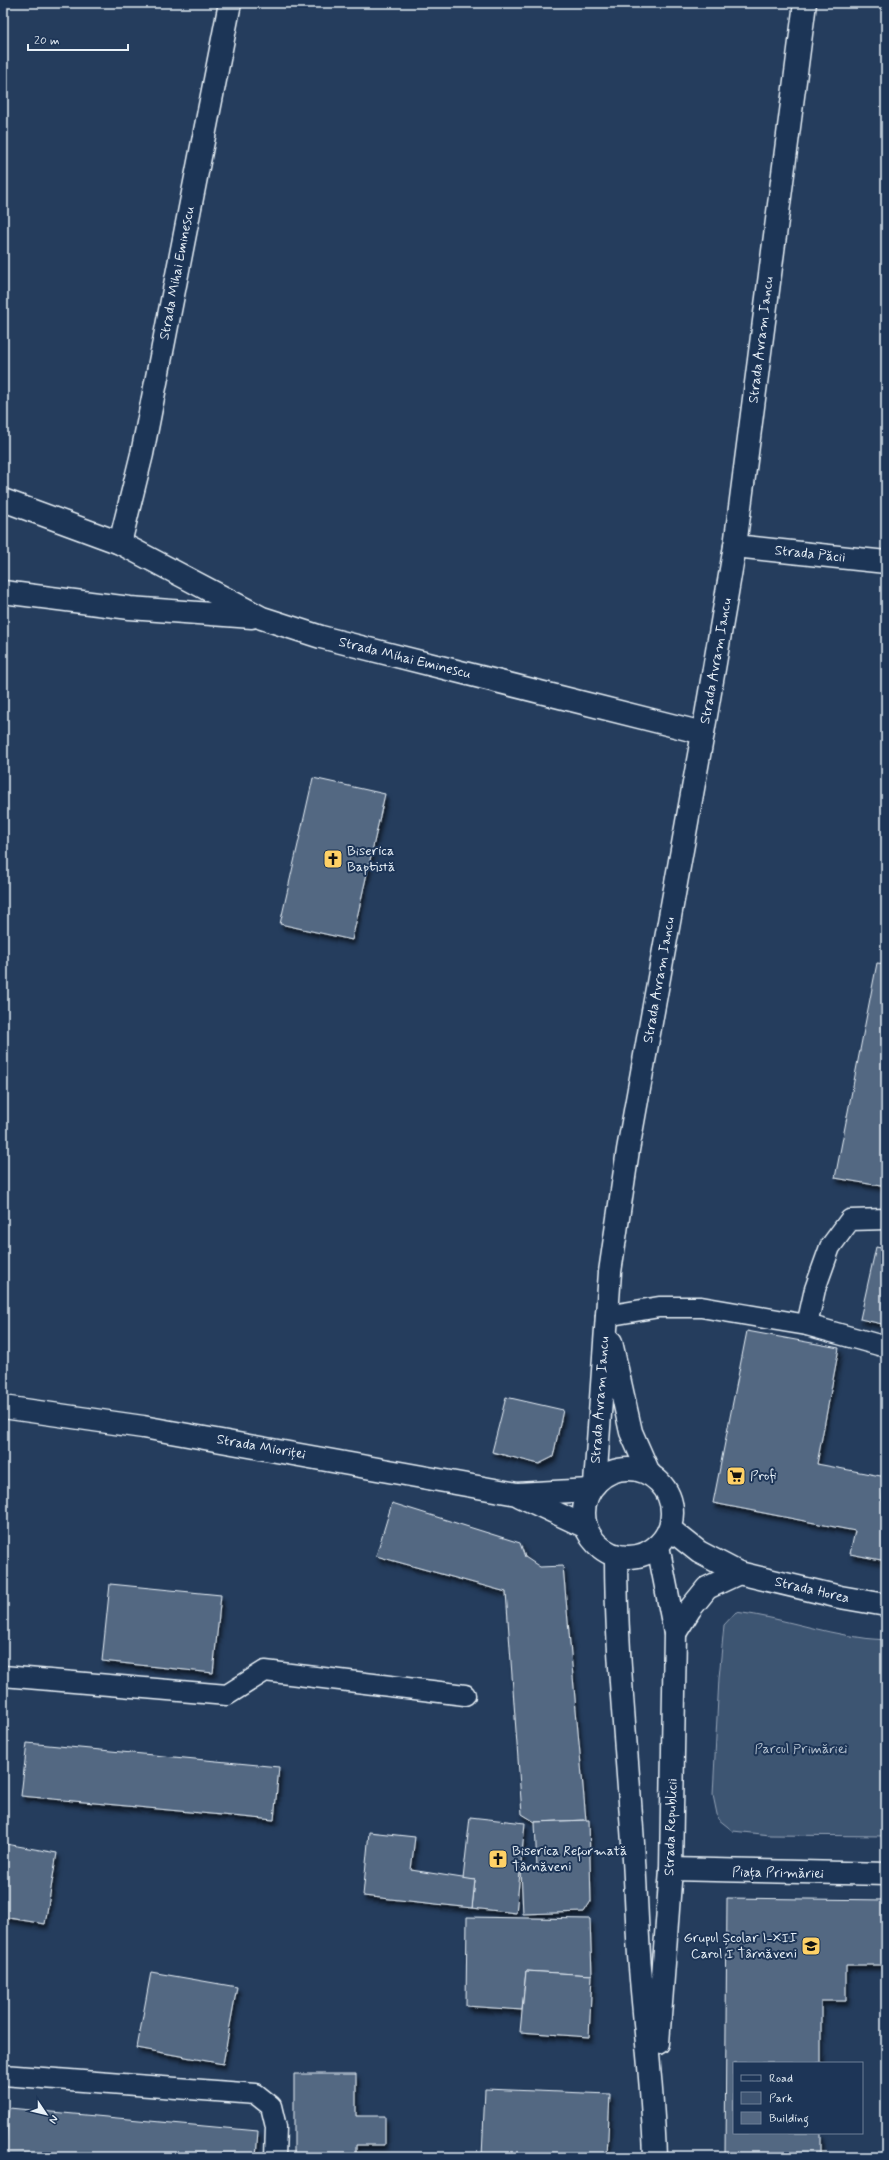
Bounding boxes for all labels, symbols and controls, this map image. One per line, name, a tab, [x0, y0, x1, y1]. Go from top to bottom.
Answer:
scale bar	[28, 26, 128, 52]
text: 20 m	[34, 33, 60, 49]
street label: Strada Mihai Eminescu	[155, 204, 199, 342]
street label: Strada Avram Iancu	[744, 276, 778, 404]
street label: Strada Păcii	[774, 541, 846, 567]
street label: Strada Avram Iancu	[696, 597, 736, 725]
street label: Strada Mihai Eminescu	[337, 633, 473, 683]
place label: Biserica Baptistă	[347, 842, 395, 876]
church icon: Biserica Baptistă	[322, 848, 344, 870]
street label: Strada Avram Iancu	[639, 916, 679, 1044]
street label: Strada Avram Iancu	[587, 1336, 613, 1464]
street label: Strada Mioriței	[215, 1430, 307, 1464]
supermarket icon: Profi	[725, 1465, 747, 1487]
place label: Profi	[750, 1467, 777, 1485]
street label: Strada Horea	[773, 1573, 851, 1607]
park label: Parcul Primăriei	[755, 1740, 848, 1758]
street label: Strada Republicii	[660, 1778, 682, 1876]
place label: Biserica Reformată Târnăveni	[512, 1842, 627, 1876]
church icon: Biserica Reformată Târnăveni	[487, 1848, 509, 1870]
street label: Piața Primăriei	[732, 1863, 824, 1883]
place label: Grupul Școlar I-XII Carol I Târnăveni	[684, 1929, 797, 1963]
school or university icon: Grupul Școlar I-XII Carol I Târnăveni	[800, 1935, 822, 1957]
legend	[733, 2062, 863, 2134]
text: Road	[769, 2071, 793, 2087]
text: Park	[769, 2091, 793, 2107]
north arrow	[26, 2094, 66, 2134]
text: Building	[769, 2111, 809, 2128]
text: N	[46, 2112, 61, 2126]

